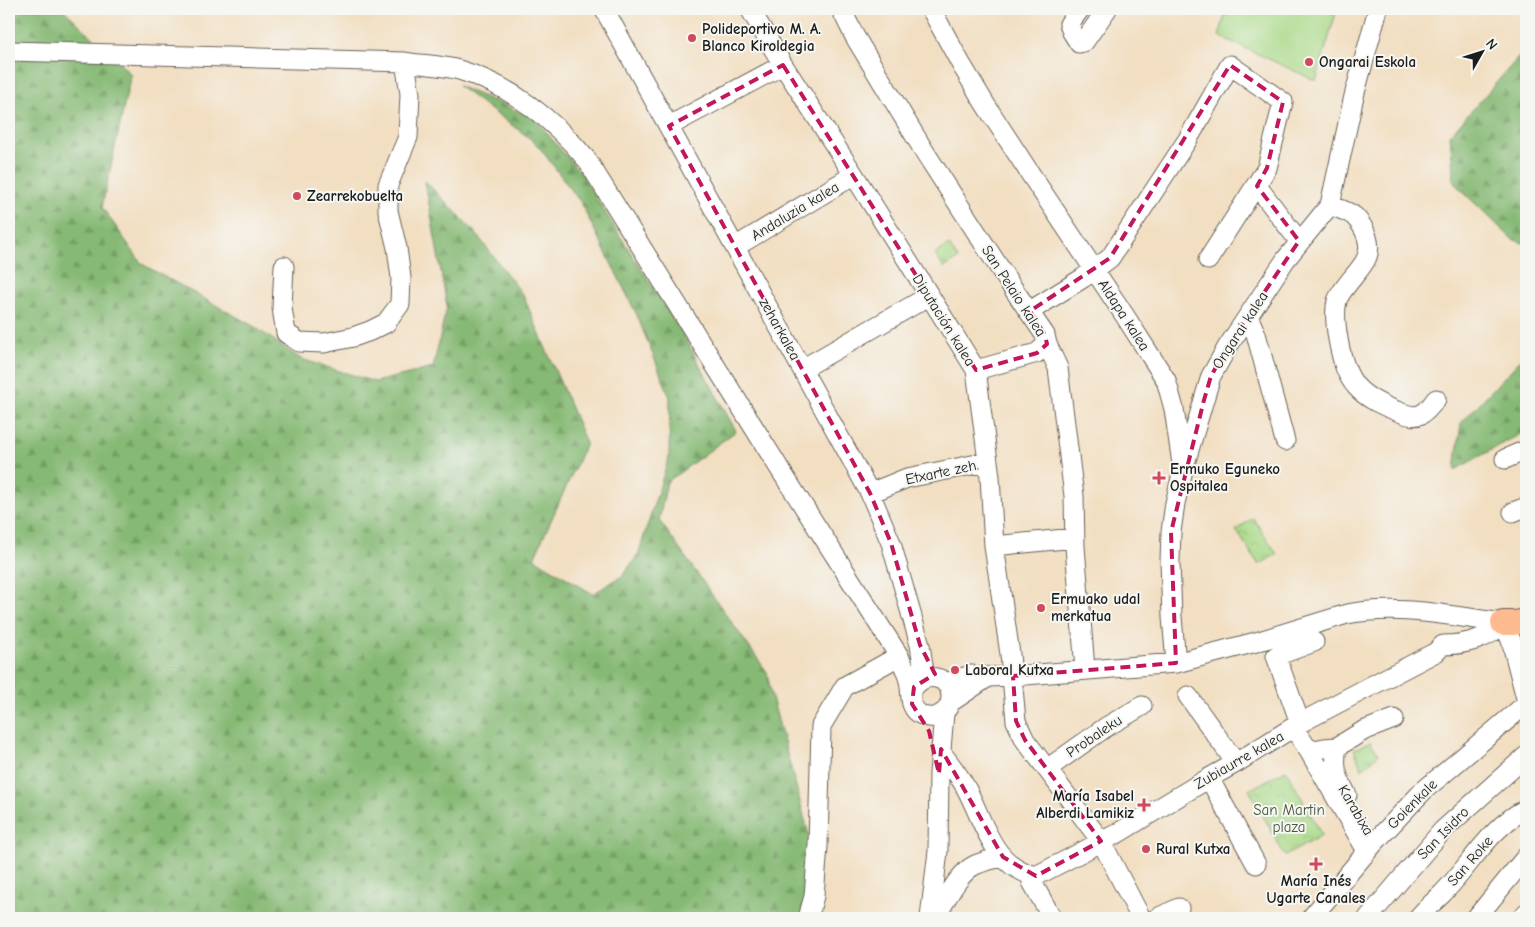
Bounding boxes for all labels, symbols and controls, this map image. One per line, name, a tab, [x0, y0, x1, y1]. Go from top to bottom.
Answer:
place label: Polideportivo M. A. Blanco Kiroldegia	[702, 20, 821, 55]
north arrow	[1458, 28, 1508, 78]
marker: Polideportivo M. A. Blanco Kiroldegia	[686, 32, 698, 44]
text: N	[1482, 35, 1501, 53]
place label: Ongarai Eskola	[1319, 53, 1416, 71]
marker: Ongarai Eskola	[1303, 56, 1315, 68]
street label: Andaluzia kalea	[748, 178, 842, 244]
place label: Zearrekobuelta	[307, 187, 403, 205]
marker: Zearrekobuelta	[291, 190, 303, 202]
street label: San Pelaio kalea	[978, 242, 1050, 340]
street label: Diputación kalea	[909, 271, 979, 369]
street label: Aldapa kalea	[1094, 276, 1154, 354]
street label: Ongarai kalea	[1208, 288, 1272, 372]
street label: zeharkalea	[755, 295, 805, 363]
street label: Etxarte zeh.	[904, 455, 980, 489]
place label: Ermuko Eguneko Ospitalea	[1170, 460, 1280, 495]
marker: Ermuko Eguneko Ospitalea	[1152, 471, 1166, 485]
place label: Ermuako udal merkatua	[1051, 590, 1140, 625]
marker: Ermuako udal merkatua	[1035, 602, 1047, 614]
place label: Laboral Kutxa	[965, 661, 1054, 679]
marker: Laboral Kutxa	[949, 664, 961, 676]
street label: Probaleku	[1063, 711, 1125, 761]
street label: Zubiaurre kalea	[1191, 727, 1287, 793]
street label: Goienkale	[1383, 775, 1441, 833]
street label: Karabixa	[1334, 781, 1378, 839]
place label: María Isabel Alberdi Lamikiz	[1036, 787, 1135, 822]
marker: María Isabel Alberdi Lamikiz	[1138, 799, 1150, 811]
park label: San Martin plaza	[1253, 801, 1325, 836]
street label: San Isidro	[1413, 803, 1473, 863]
street label: San Roke	[1443, 832, 1497, 890]
place label: Rural Kutxa	[1156, 840, 1230, 858]
marker: Rural Kutxa	[1140, 843, 1152, 855]
marker: María Inés Ugarte Canales	[1310, 858, 1322, 870]
place label: María Inés Ugarte Canales	[1267, 872, 1365, 907]

